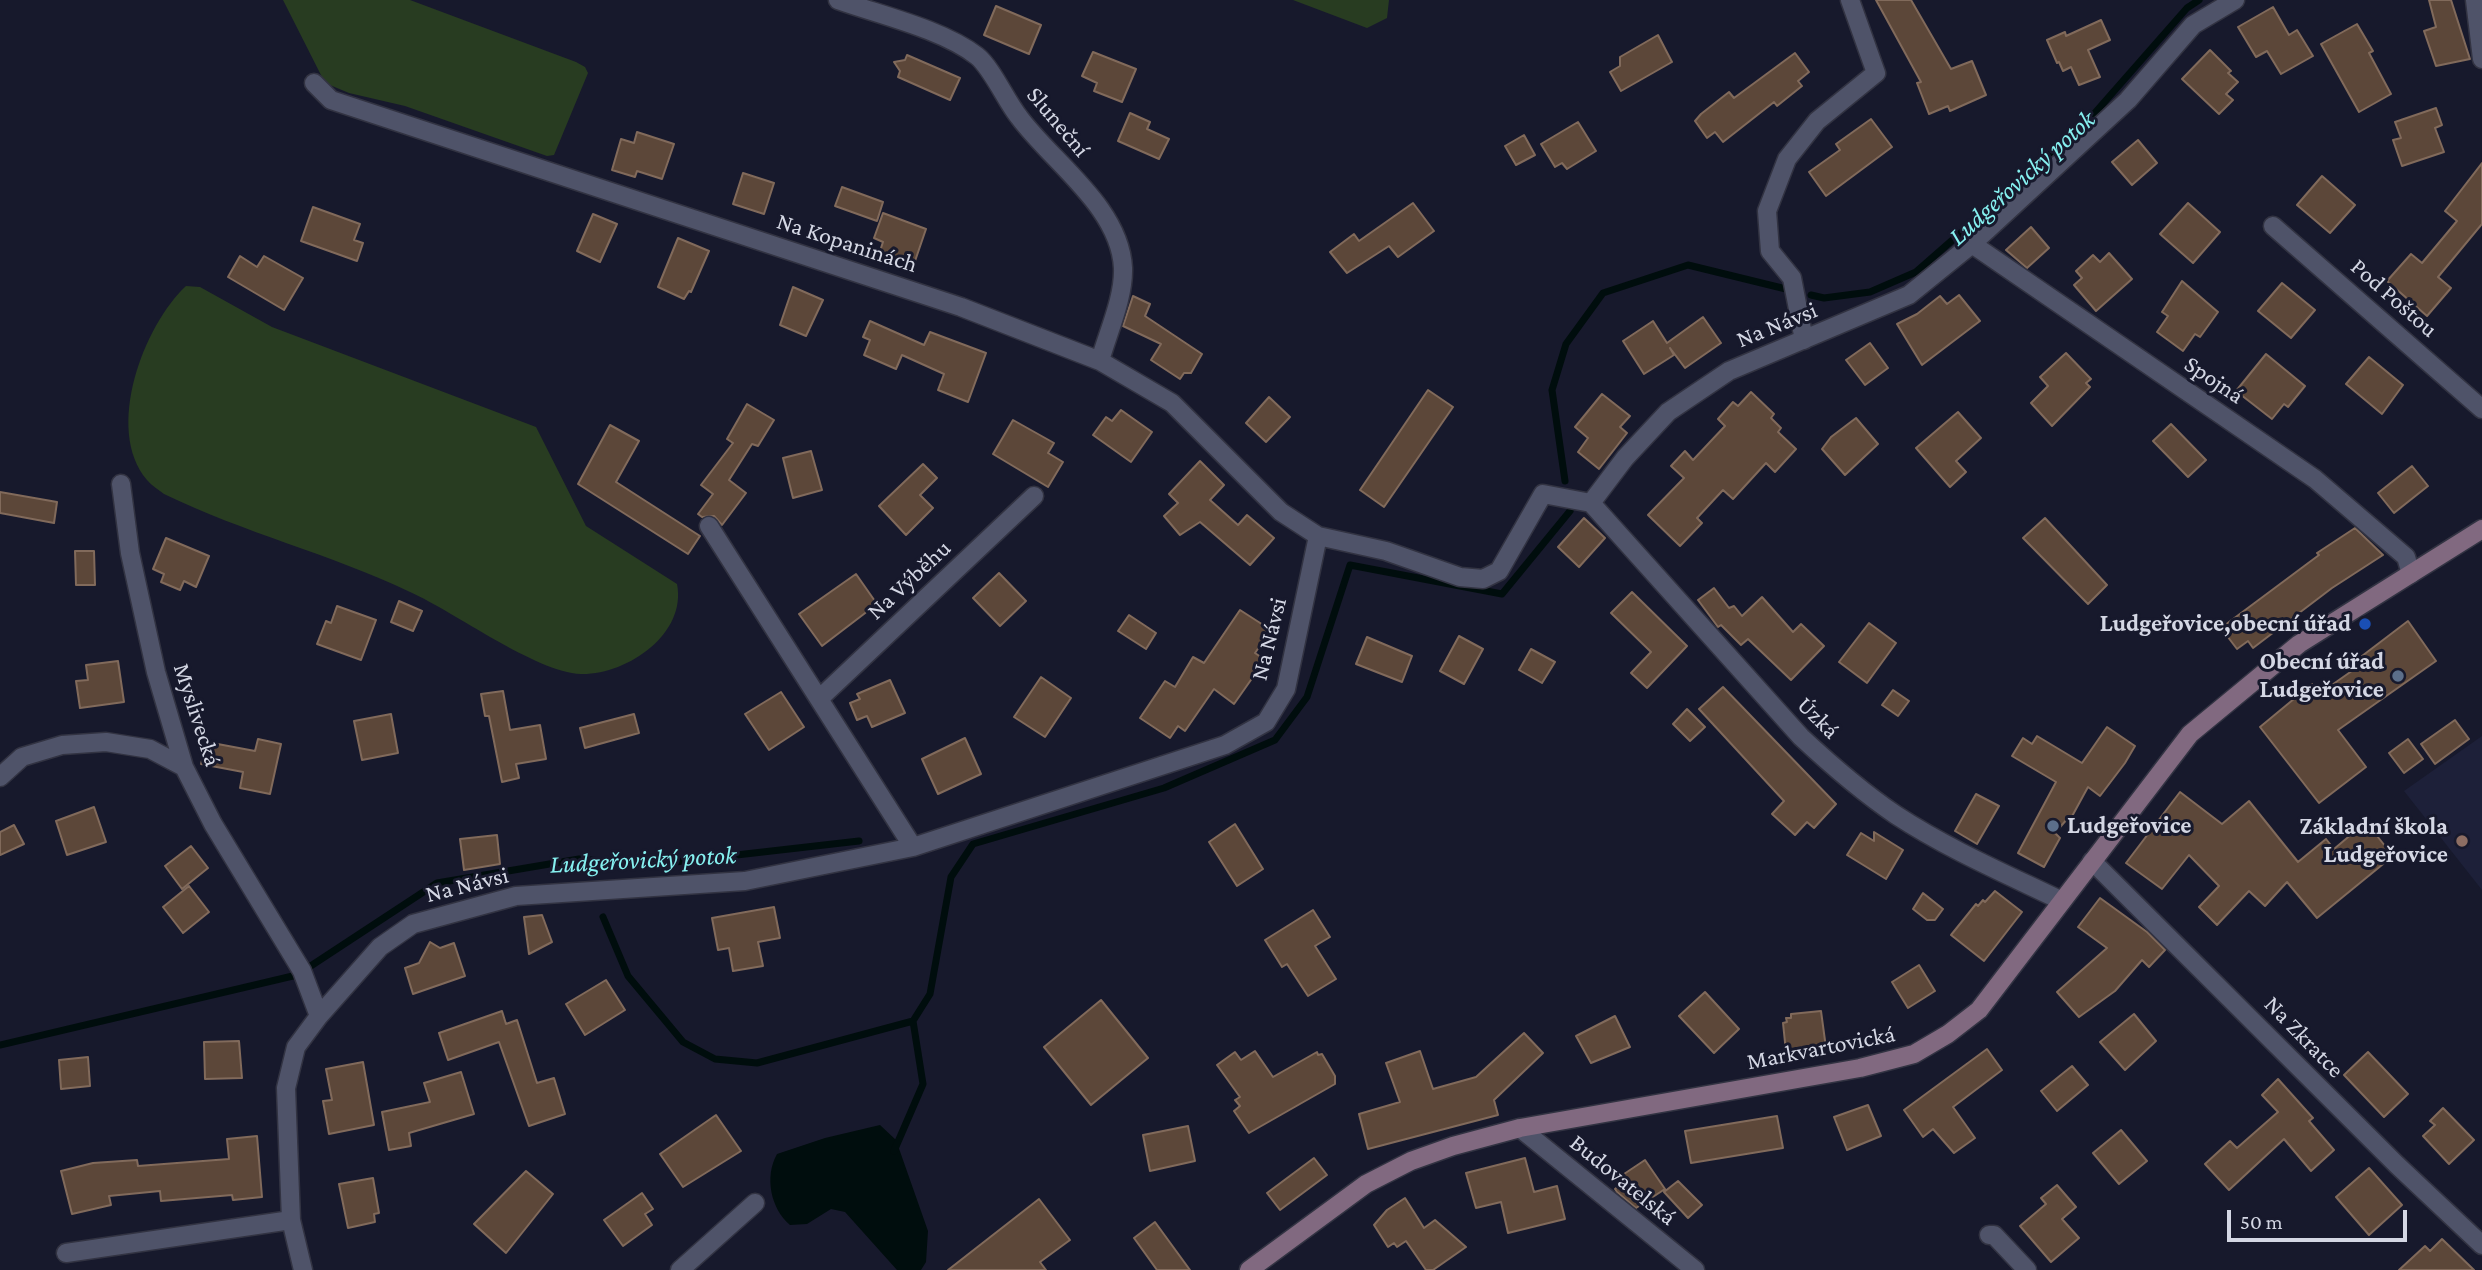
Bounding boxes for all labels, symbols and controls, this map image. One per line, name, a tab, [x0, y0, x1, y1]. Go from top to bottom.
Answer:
street label: Sluneční	[1020, 81, 1096, 163]
water label: Ludgeřovický potok	[1942, 104, 2102, 252]
street label: Na Kopaninách	[773, 207, 921, 279]
street label: Pod Poštou	[2345, 252, 2443, 344]
street label: Na Návsi	[1732, 296, 1822, 354]
street label: Spojná	[2179, 350, 2249, 410]
street label: Na Výběhu	[861, 534, 957, 626]
street label: Na Návsi	[1245, 595, 1293, 683]
place label: Ludgeřovice,obecní úřad	[2100, 610, 2351, 638]
marker: Ludgeřovice,obecní úřad	[2357, 616, 2373, 632]
place label: Obecní úřad Ludgeřovice	[2260, 648, 2384, 704]
street label: Myslivecká	[167, 660, 227, 770]
marker: Obecní úřad Ludgeřovice	[2390, 668, 2406, 684]
street label: Úzká	[1791, 691, 1845, 745]
place label: Ludgeřovice	[2067, 812, 2191, 840]
place label: Základní škola Ludgeřovice	[2299, 813, 2448, 869]
marker: Ludgeřovice	[2045, 818, 2061, 834]
marker: Základní škola Ludgeřovice	[2454, 833, 2470, 849]
water label: Ludgeřovický potok	[549, 840, 737, 880]
street label: Na Návsi	[423, 861, 511, 909]
street label: Na Zkratce	[2258, 990, 2350, 1084]
street label: Markvartovická	[1744, 1020, 1898, 1076]
street label: Budovatelská	[1564, 1128, 1682, 1232]
scale bar	[2230, 1196, 2410, 1240]
text: 50 m	[2240, 1210, 2283, 1234]

